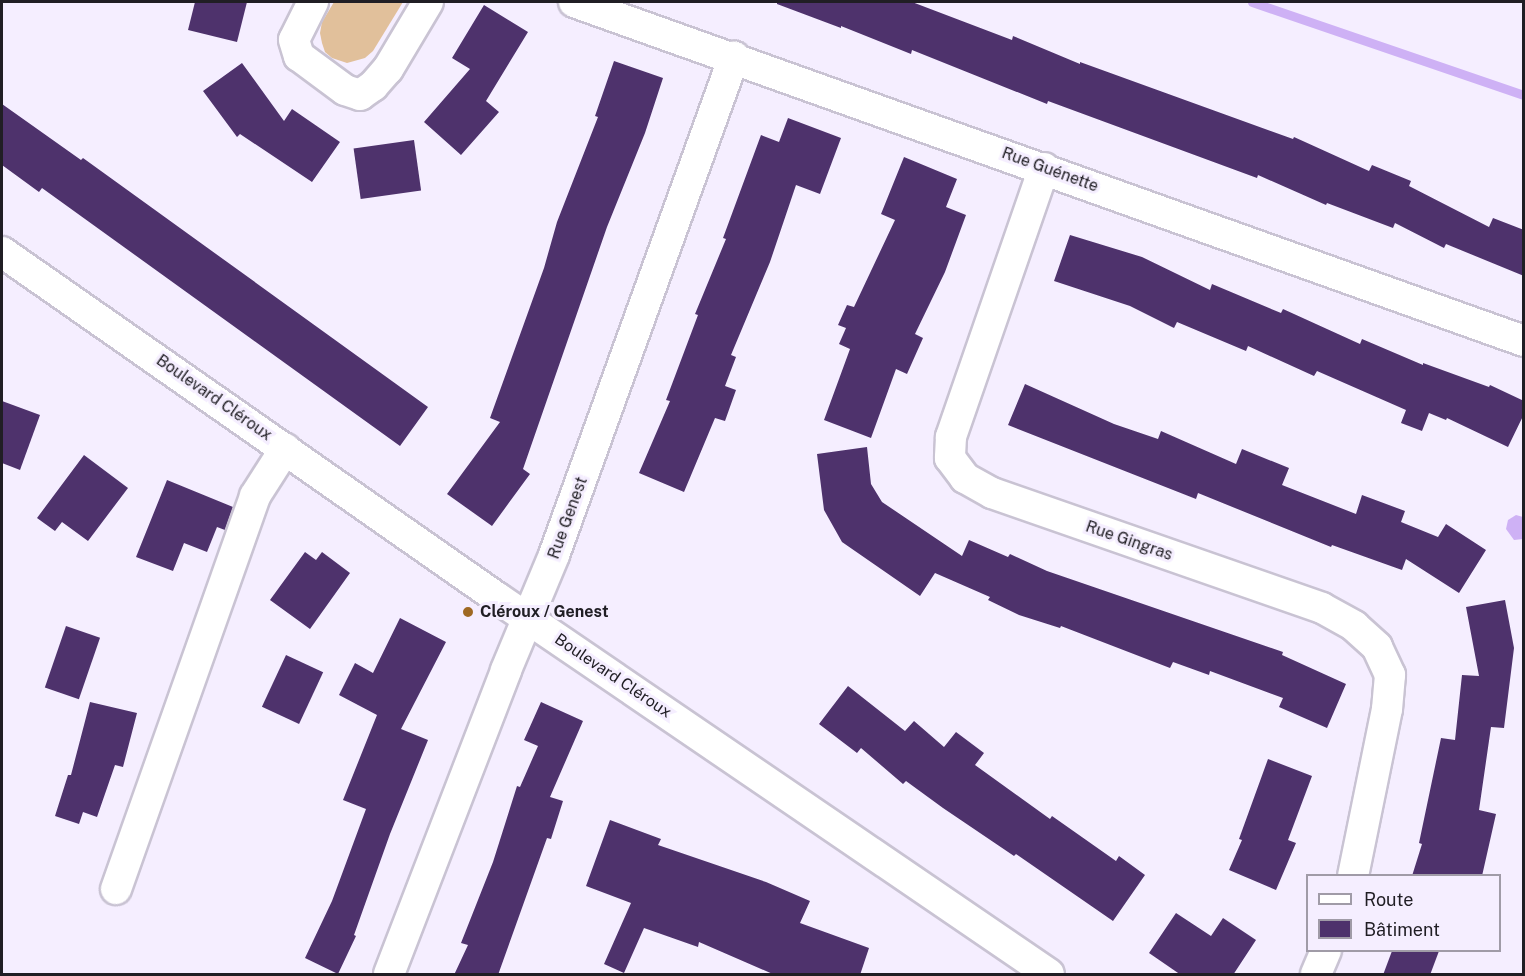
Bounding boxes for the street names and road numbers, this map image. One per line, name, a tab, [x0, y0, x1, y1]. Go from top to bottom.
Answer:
street label: Rue Guénette	[999, 144, 1101, 196]
street label: Boulevard Cléroux	[152, 351, 276, 445]
street label: Rue Genest	[544, 474, 592, 562]
street label: Rue Gingras	[1083, 517, 1175, 565]
street label: Boulevard Cléroux	[551, 630, 675, 722]

